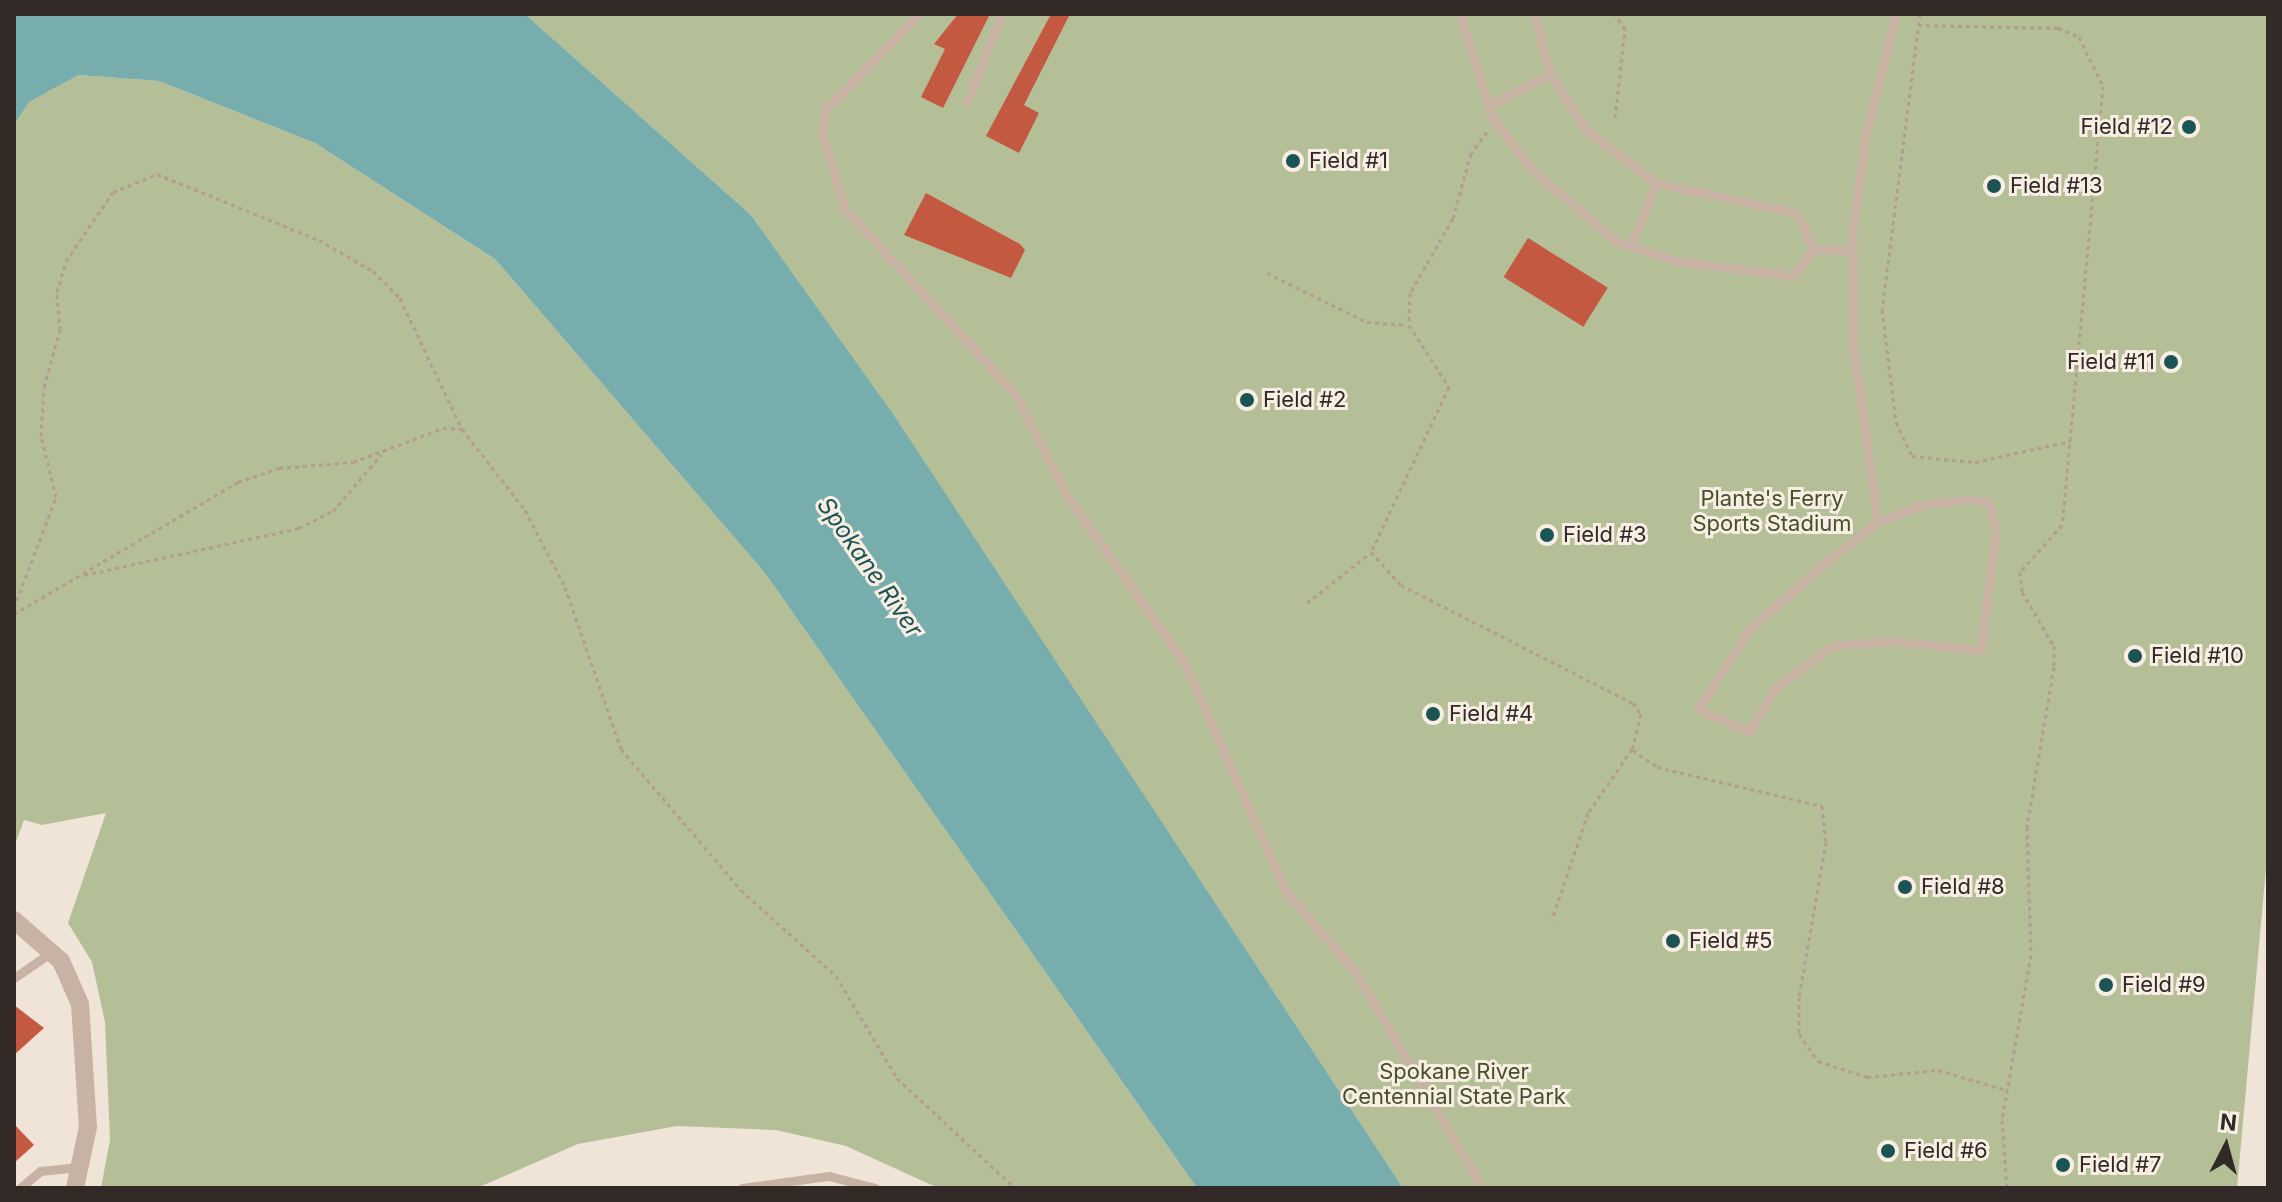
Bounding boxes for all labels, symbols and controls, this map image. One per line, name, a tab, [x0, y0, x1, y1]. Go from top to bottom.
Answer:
place label: Field #12	[2081, 114, 2173, 140]
marker: Field #12	[2180, 118, 2198, 136]
place label: Field #1	[1309, 148, 1388, 174]
marker: Field #1	[1284, 152, 1302, 170]
place label: Field #13	[2010, 173, 2103, 199]
marker: Field #13	[1985, 177, 2003, 195]
place label: Field #11	[2067, 349, 2155, 375]
marker: Field #11	[2162, 353, 2180, 371]
place label: Field #2	[1263, 387, 1346, 413]
marker: Field #2	[1238, 391, 1256, 409]
park label: Plante's Ferry Sports Stadium	[1692, 485, 1852, 536]
water label: Spokane River	[811, 492, 929, 642]
place label: Field #3	[1563, 522, 1647, 548]
marker: Field #3	[1538, 526, 1556, 544]
place label: Field #10	[2151, 643, 2244, 669]
marker: Field #10	[2126, 647, 2144, 665]
place label: Field #4	[1449, 701, 1533, 727]
marker: Field #4	[1424, 705, 1442, 723]
place label: Field #8	[1921, 874, 2005, 900]
marker: Field #8	[1896, 878, 1914, 896]
place label: Field #5	[1689, 928, 1772, 954]
marker: Field #5	[1664, 932, 1682, 950]
place label: Field #9	[2122, 972, 2206, 998]
marker: Field #9	[2097, 976, 2115, 994]
park label: Spokane River Centennial State Park	[1342, 1058, 1566, 1110]
north arrow	[2186, 1106, 2266, 1186]
text: N	[2219, 1108, 2238, 1136]
place label: Field #6	[1904, 1138, 1988, 1164]
marker: Field #6	[1879, 1142, 1897, 1160]
place label: Field #7	[2079, 1152, 2162, 1178]
marker: Field #7	[2054, 1156, 2072, 1174]

